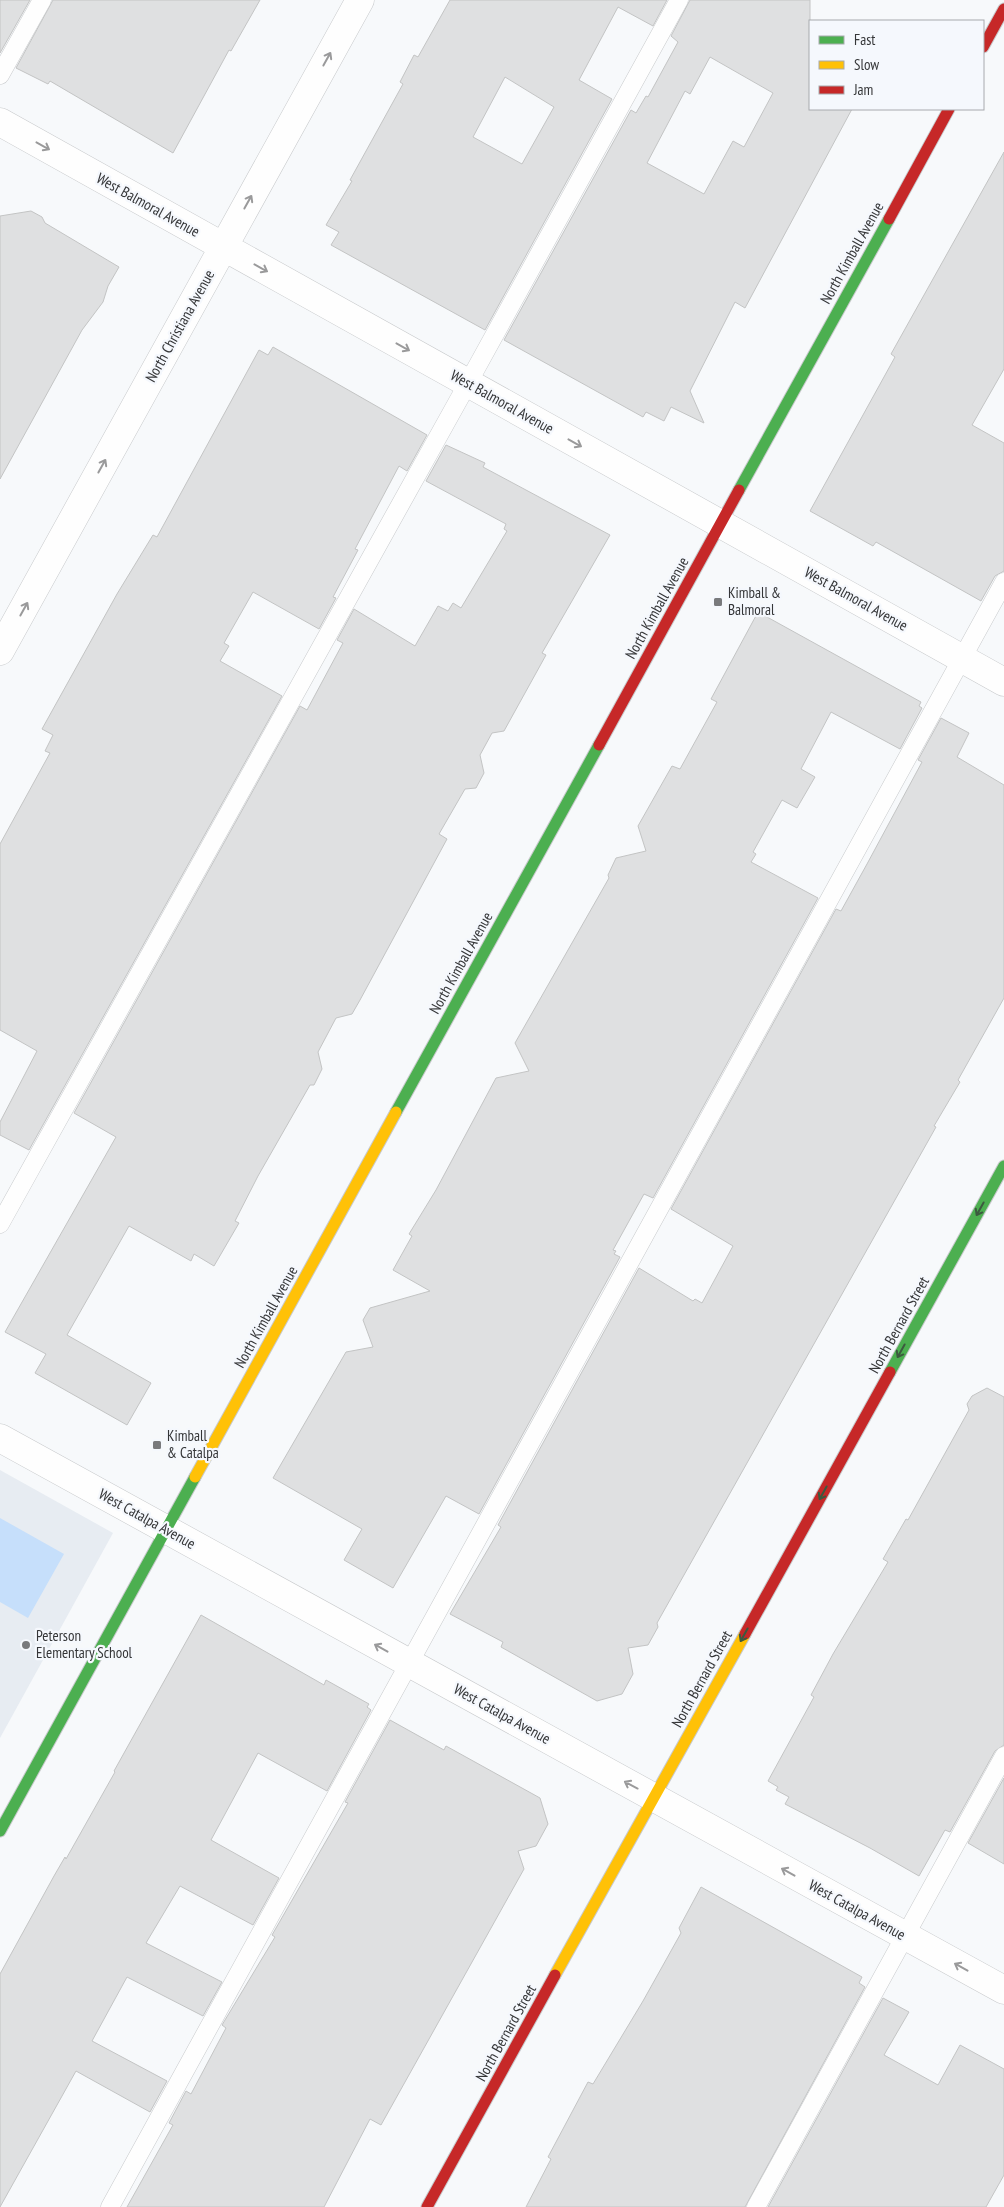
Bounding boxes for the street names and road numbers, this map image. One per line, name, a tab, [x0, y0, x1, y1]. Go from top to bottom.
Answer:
street label: West Balmoral Avenue	[93, 168, 203, 241]
street label: North Kimball Avenue	[816, 198, 887, 307]
street label: North Christiana Avenue	[141, 266, 218, 385]
street label: West Balmoral Avenue	[447, 365, 557, 438]
street label: North Kimball Avenue	[621, 553, 692, 662]
street label: West Balmoral Avenue	[801, 562, 911, 635]
street label: North Kimball Avenue	[425, 908, 496, 1017]
street label: North Kimball Avenue	[230, 1262, 301, 1371]
street label: North Bernard Street	[864, 1273, 933, 1376]
street label: West Catalpa Avenue	[96, 1484, 199, 1553]
street label: North Bernard Street	[667, 1627, 736, 1730]
street label: West Catalpa Avenue	[451, 1679, 554, 1748]
street label: West Catalpa Avenue	[806, 1875, 909, 1944]
street label: North Bernard Street	[471, 1981, 540, 2084]

